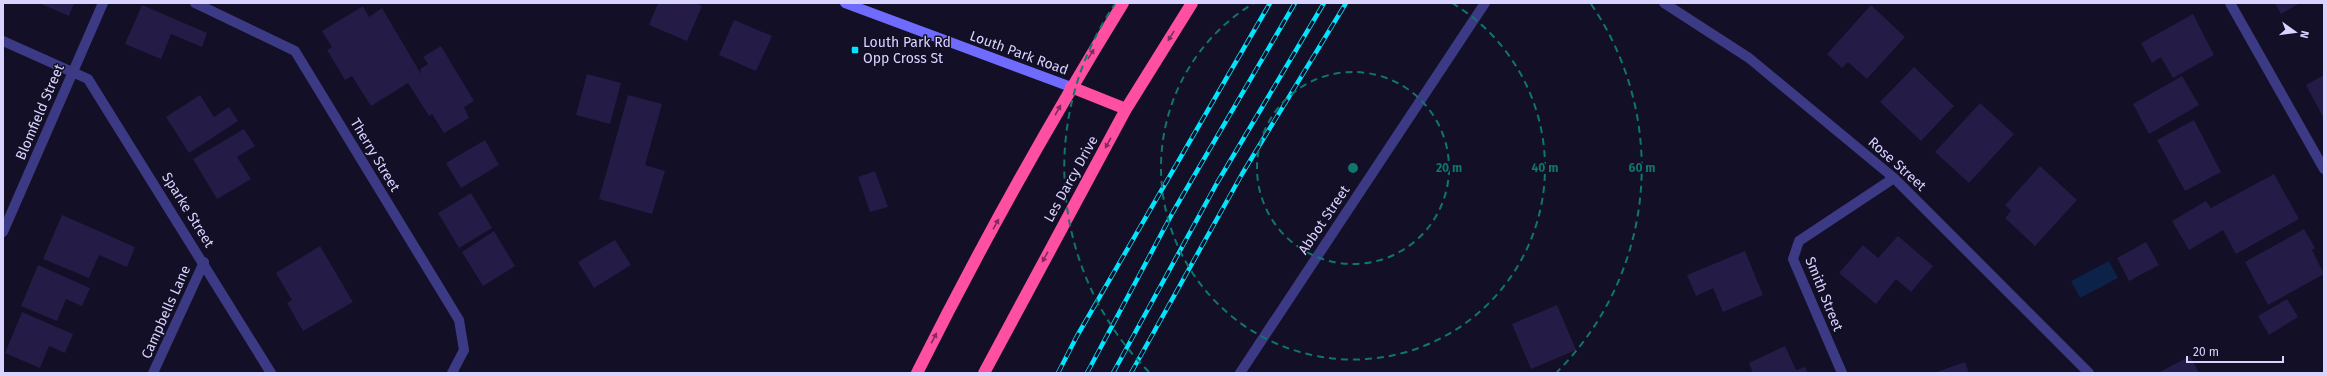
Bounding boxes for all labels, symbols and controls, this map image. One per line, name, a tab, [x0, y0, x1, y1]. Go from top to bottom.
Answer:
north arrow	[2275, 12, 2315, 52]
street label: Louth Park Road	[967, 27, 1071, 79]
text: N	[2297, 29, 2311, 39]
one-way arrow	[1168, 30, 1175, 42]
place label: Louth Park Rd Opp Cross St	[863, 34, 951, 67]
marker: Louth Park Rd Opp Cross St	[850, 45, 860, 55]
one-way arrow	[1087, 49, 1095, 59]
street label: Blomfield Street	[12, 61, 68, 162]
one-way arrow	[1055, 104, 1062, 116]
street label: Therry Street	[346, 115, 404, 196]
street label: Les Darcy Drive	[1040, 133, 1102, 225]
street label: Rose Street	[1864, 133, 1930, 195]
one-way arrow	[1104, 137, 1111, 149]
centre of rings	[1346, 161, 1360, 175]
text: 20 m	[1436, 161, 1462, 175]
text: 40 m	[1532, 161, 1558, 175]
text: 60 m	[1629, 161, 1655, 175]
street label: Sparke Street	[158, 169, 218, 251]
street label: Abbot Street	[1295, 181, 1354, 258]
one-way arrow	[992, 218, 999, 229]
one-way arrow	[1042, 252, 1049, 263]
street label: Smith Street	[1801, 254, 1847, 334]
street label: Campbells Lane	[138, 263, 194, 361]
one-way arrow	[931, 332, 938, 344]
scale bar	[2187, 338, 2283, 364]
text: 20 m	[2193, 345, 2219, 359]

